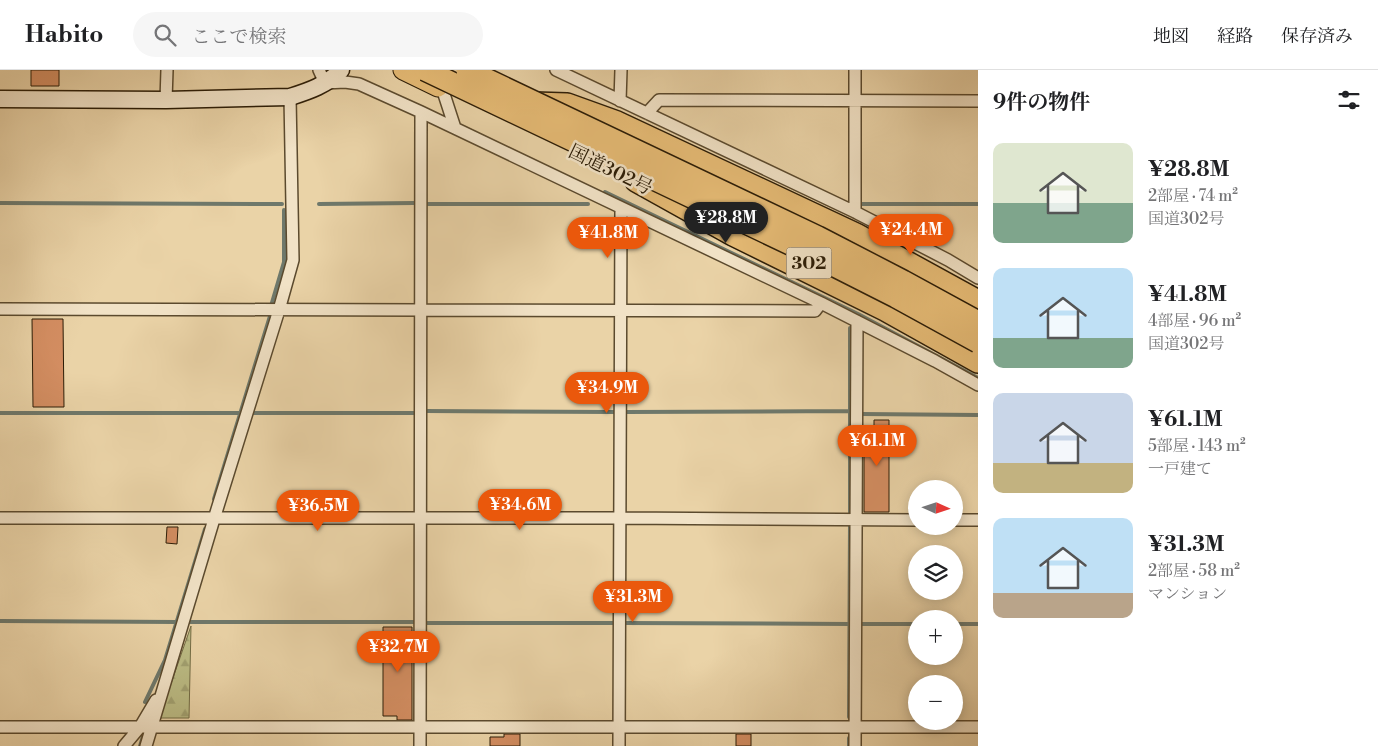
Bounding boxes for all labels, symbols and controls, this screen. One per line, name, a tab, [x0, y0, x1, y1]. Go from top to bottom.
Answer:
search box	[133, 12, 483, 57]
text: Habito	[25, 20, 103, 50]
icon: search	[151, 21, 179, 49]
text: ここで検索	[191, 25, 286, 49]
text: 地図	[1153, 25, 1189, 48]
text: 経路	[1217, 25, 1253, 48]
text: 保存済み	[1281, 25, 1353, 48]
icon: filters	[1335, 86, 1363, 114]
text: 9件の物件	[993, 90, 1090, 116]
street label: 国道302号	[565, 139, 657, 201]
text: ¥28.8M	[1148, 157, 1229, 183]
icon: home	[1033, 163, 1093, 223]
text: 2部屋 · 74 m²	[1148, 186, 1238, 206]
pin: ¥28.8M	[685, 202, 767, 244]
text: ¥28.8M	[695, 208, 757, 228]
text: 国道302号	[1148, 209, 1224, 229]
pin: ¥24.4M	[870, 214, 952, 256]
pin: ¥41.8M	[567, 216, 649, 259]
text: ¥24.4M	[879, 220, 943, 240]
text: ¥41.8M	[578, 223, 638, 243]
road number: 302	[786, 248, 832, 278]
text: ¥41.8M	[1148, 282, 1227, 308]
icon: home	[1033, 288, 1093, 348]
text: 4部屋 · 96 m²	[1148, 311, 1241, 331]
text: 国道302号	[1148, 334, 1224, 354]
pin: ¥34.9M	[566, 372, 648, 414]
text: ¥34.9M	[576, 378, 638, 398]
text: ¥61.1M	[1148, 407, 1222, 433]
icon: home	[1033, 413, 1093, 473]
pin: ¥61.1M	[836, 424, 918, 467]
text: ¥61.1M	[849, 431, 905, 451]
text: 5部屋 · 143 m²	[1148, 436, 1246, 456]
text: 一戸建て	[1148, 459, 1212, 479]
north arrow	[908, 480, 962, 535]
map controls	[908, 480, 963, 730]
pin: ¥34.6M	[479, 488, 561, 531]
pin: ¥36.5M	[277, 490, 359, 532]
text: ¥34.6M	[489, 495, 551, 515]
text: ¥36.5M	[287, 496, 349, 516]
text: ¥31.3M	[1148, 532, 1224, 558]
icon: home	[1033, 538, 1093, 598]
button: layers	[908, 545, 963, 600]
text: 2部屋 · 58 m²	[1148, 561, 1240, 581]
pin: ¥31.3M	[592, 580, 674, 623]
text: マンション	[1148, 584, 1227, 604]
text: ¥31.3M	[604, 587, 662, 607]
button: +	[908, 610, 963, 665]
pin: ¥32.7M	[357, 630, 439, 673]
text: ¥32.7M	[368, 637, 428, 657]
button: −	[908, 675, 963, 730]

